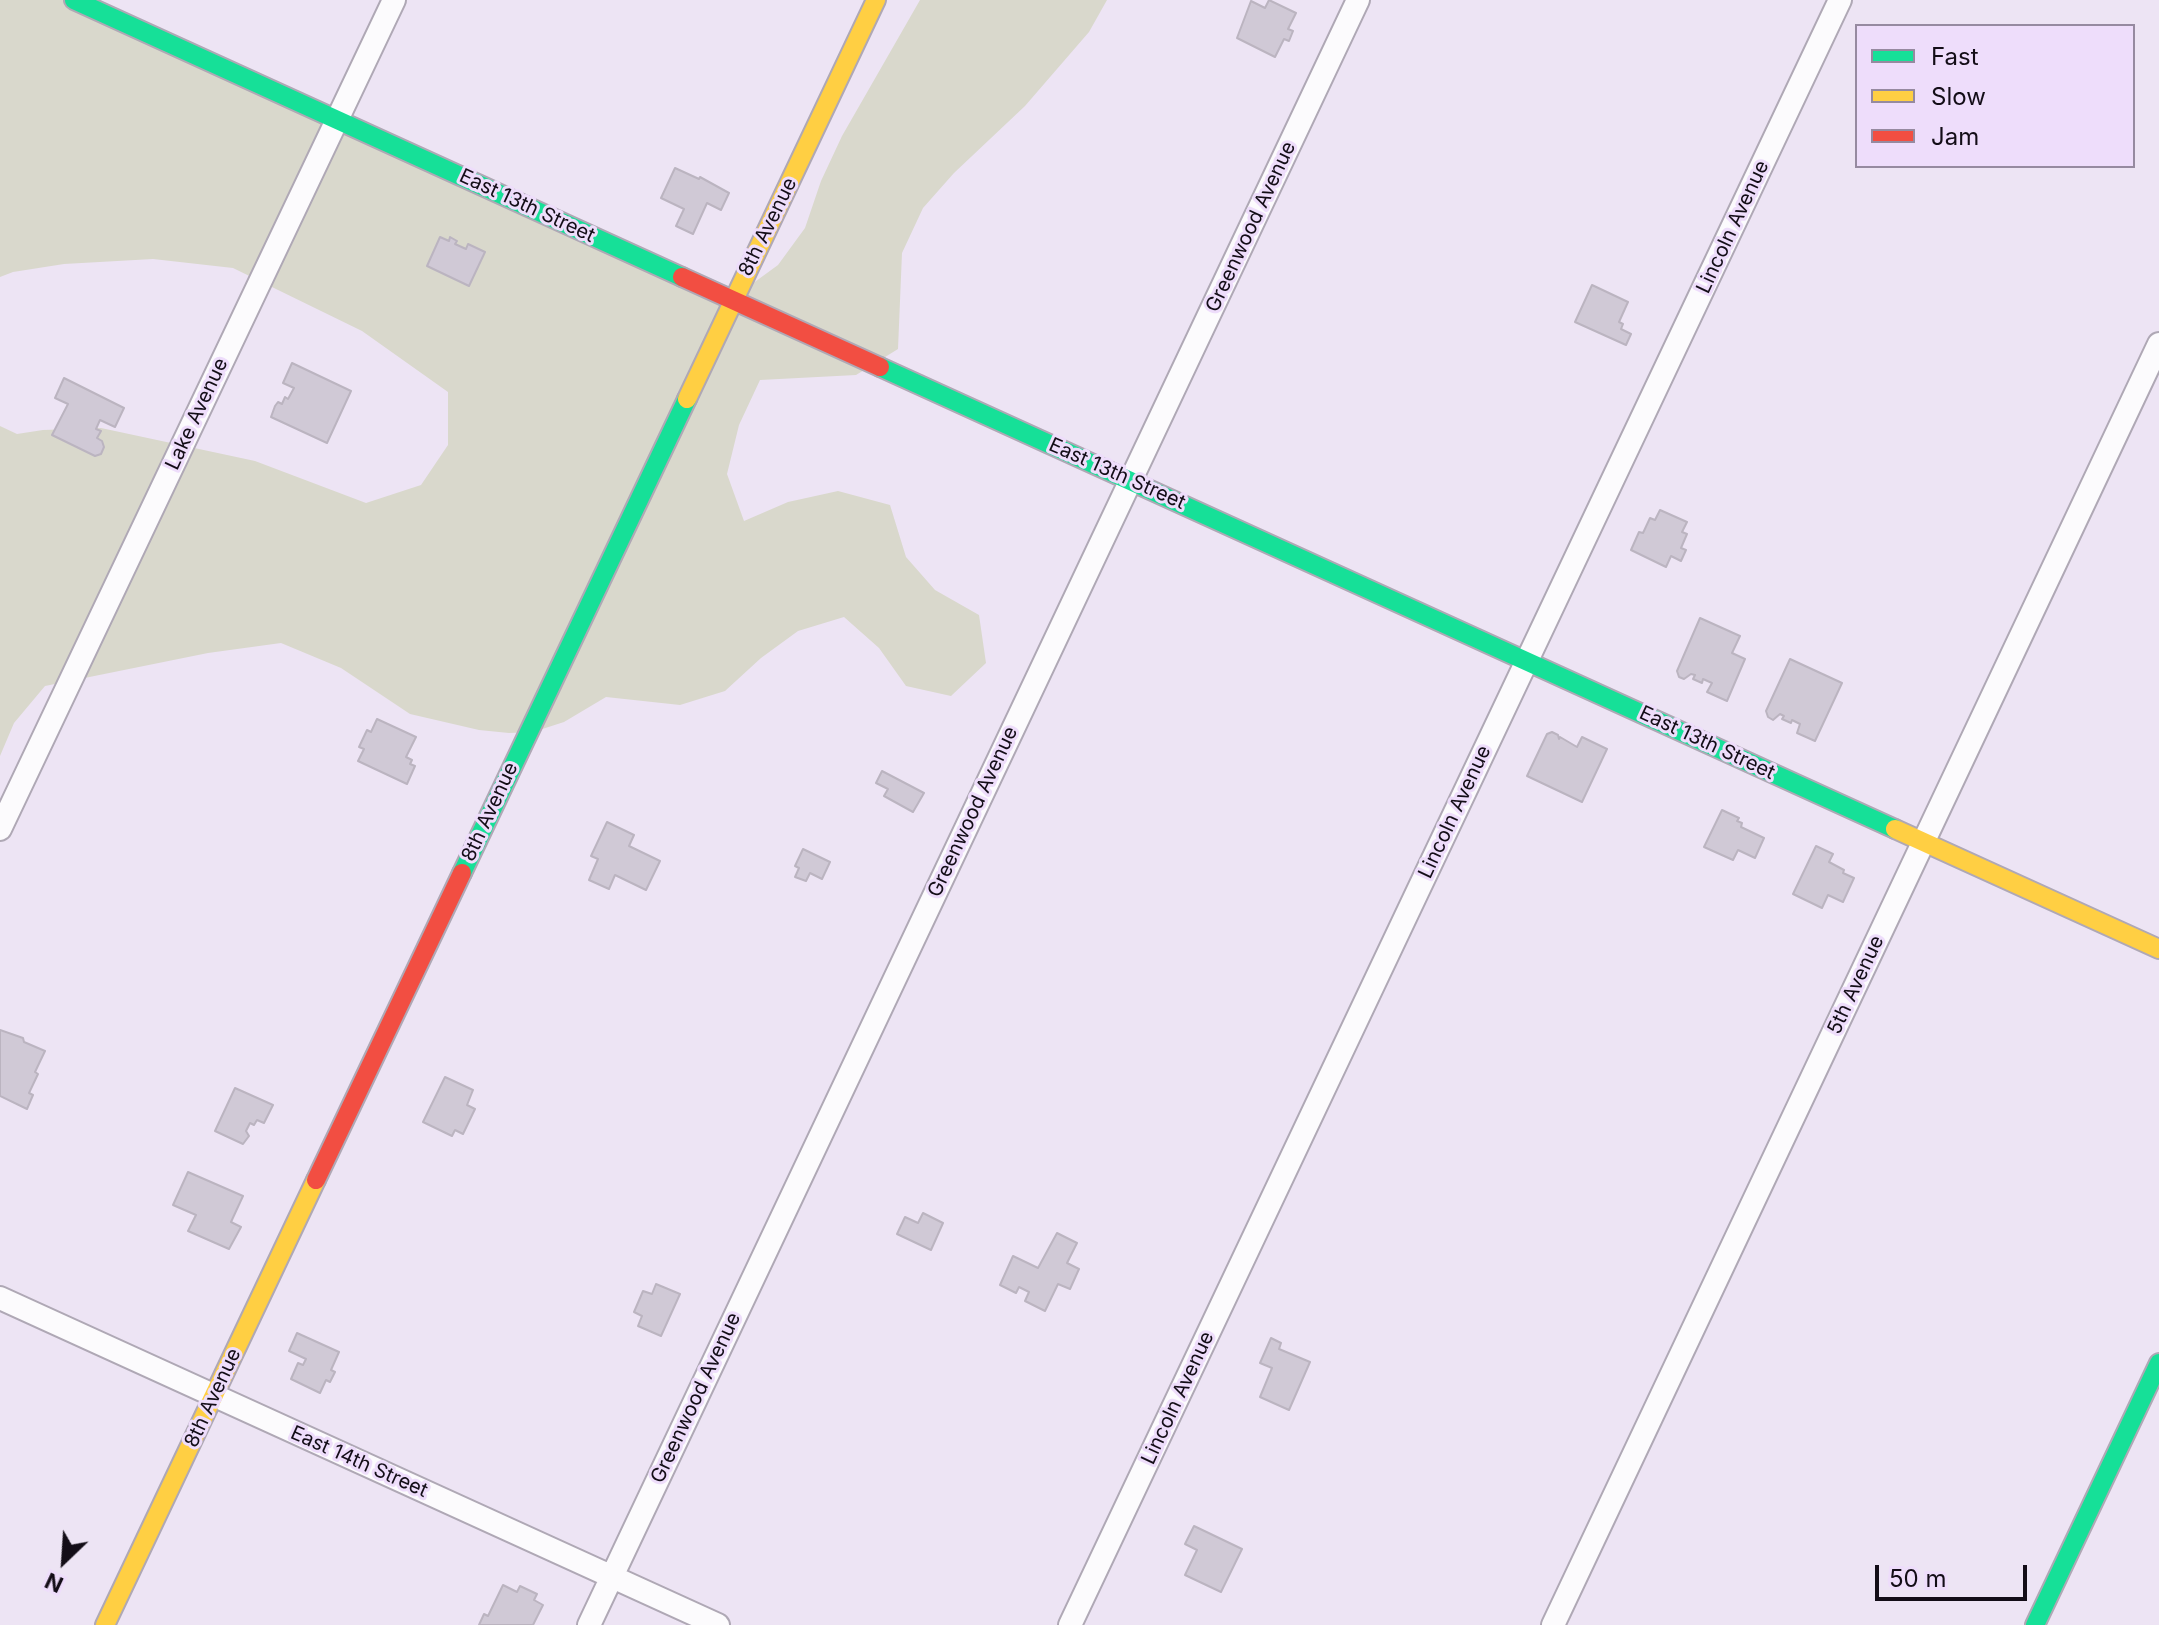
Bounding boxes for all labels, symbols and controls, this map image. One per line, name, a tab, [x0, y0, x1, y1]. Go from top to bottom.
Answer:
legend	[1855, 24, 2135, 168]
text: Fast	[1931, 42, 1979, 71]
text: Slow	[1931, 82, 1986, 111]
text: Jam	[1931, 122, 1979, 151]
street label: Greenwood Avenue	[1201, 138, 1301, 316]
street label: Lincoln Avenue	[1692, 157, 1774, 297]
street label: East 13th Street	[455, 164, 599, 248]
street label: 8th Avenue	[734, 174, 802, 280]
street label: Lake Avenue	[161, 354, 233, 474]
street label: East 13th Street	[1045, 433, 1189, 515]
street label: East 13th Street	[1635, 701, 1779, 785]
street label: Greenwood Avenue	[923, 723, 1023, 901]
street label: Lincoln Avenue	[1414, 742, 1496, 882]
street label: 8th Avenue	[457, 759, 523, 865]
street label: 5th Avenue	[1823, 932, 1889, 1038]
street label: Greenwood Avenue	[646, 1309, 746, 1487]
street label: Lincoln Avenue	[1137, 1328, 1219, 1468]
street label: 8th Avenue	[180, 1345, 246, 1451]
street label: East 14th Street	[287, 1421, 431, 1503]
north arrow	[24, 1521, 104, 1601]
scale bar	[1879, 1549, 2031, 1599]
text: 50 m	[1889, 1564, 1947, 1593]
text: N	[41, 1567, 67, 1598]

